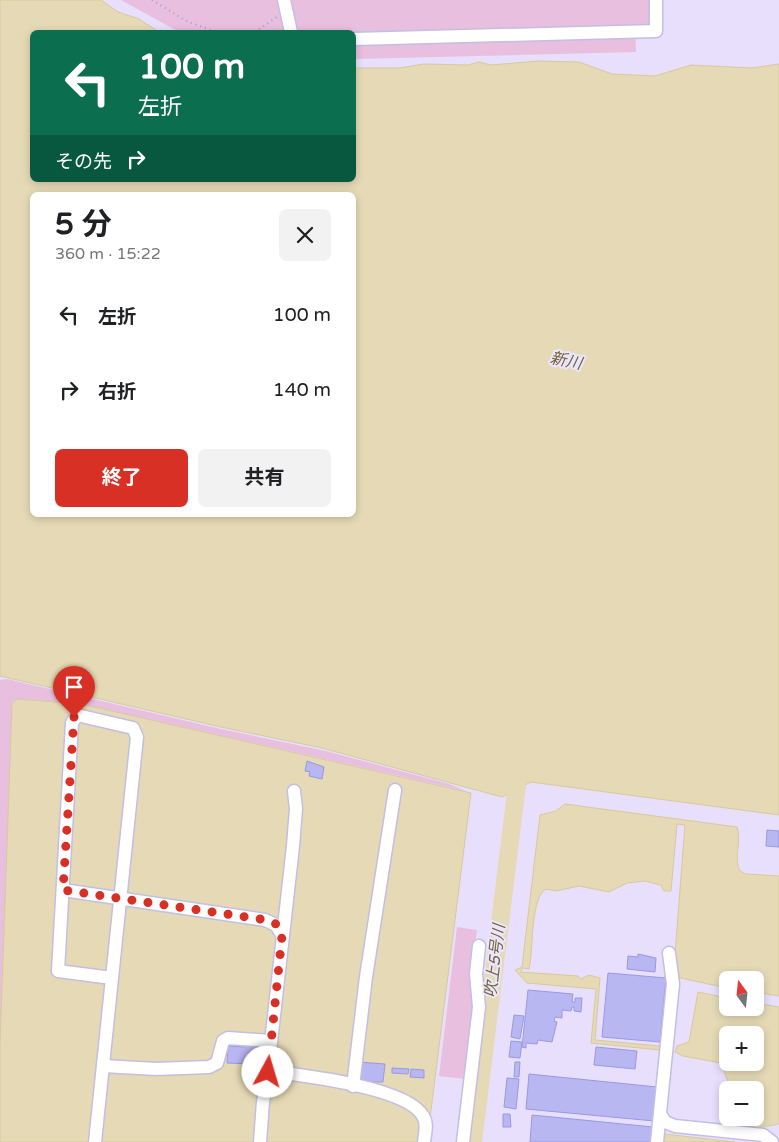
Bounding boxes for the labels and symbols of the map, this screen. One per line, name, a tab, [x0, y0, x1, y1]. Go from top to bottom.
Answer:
water label: 新川	[548, 348, 586, 374]
pin	[53, 666, 95, 717]
water label: 吹上5号川	[481, 921, 510, 999]
north arrow	[719, 971, 764, 1016]
position arrow	[241, 1045, 293, 1097]

